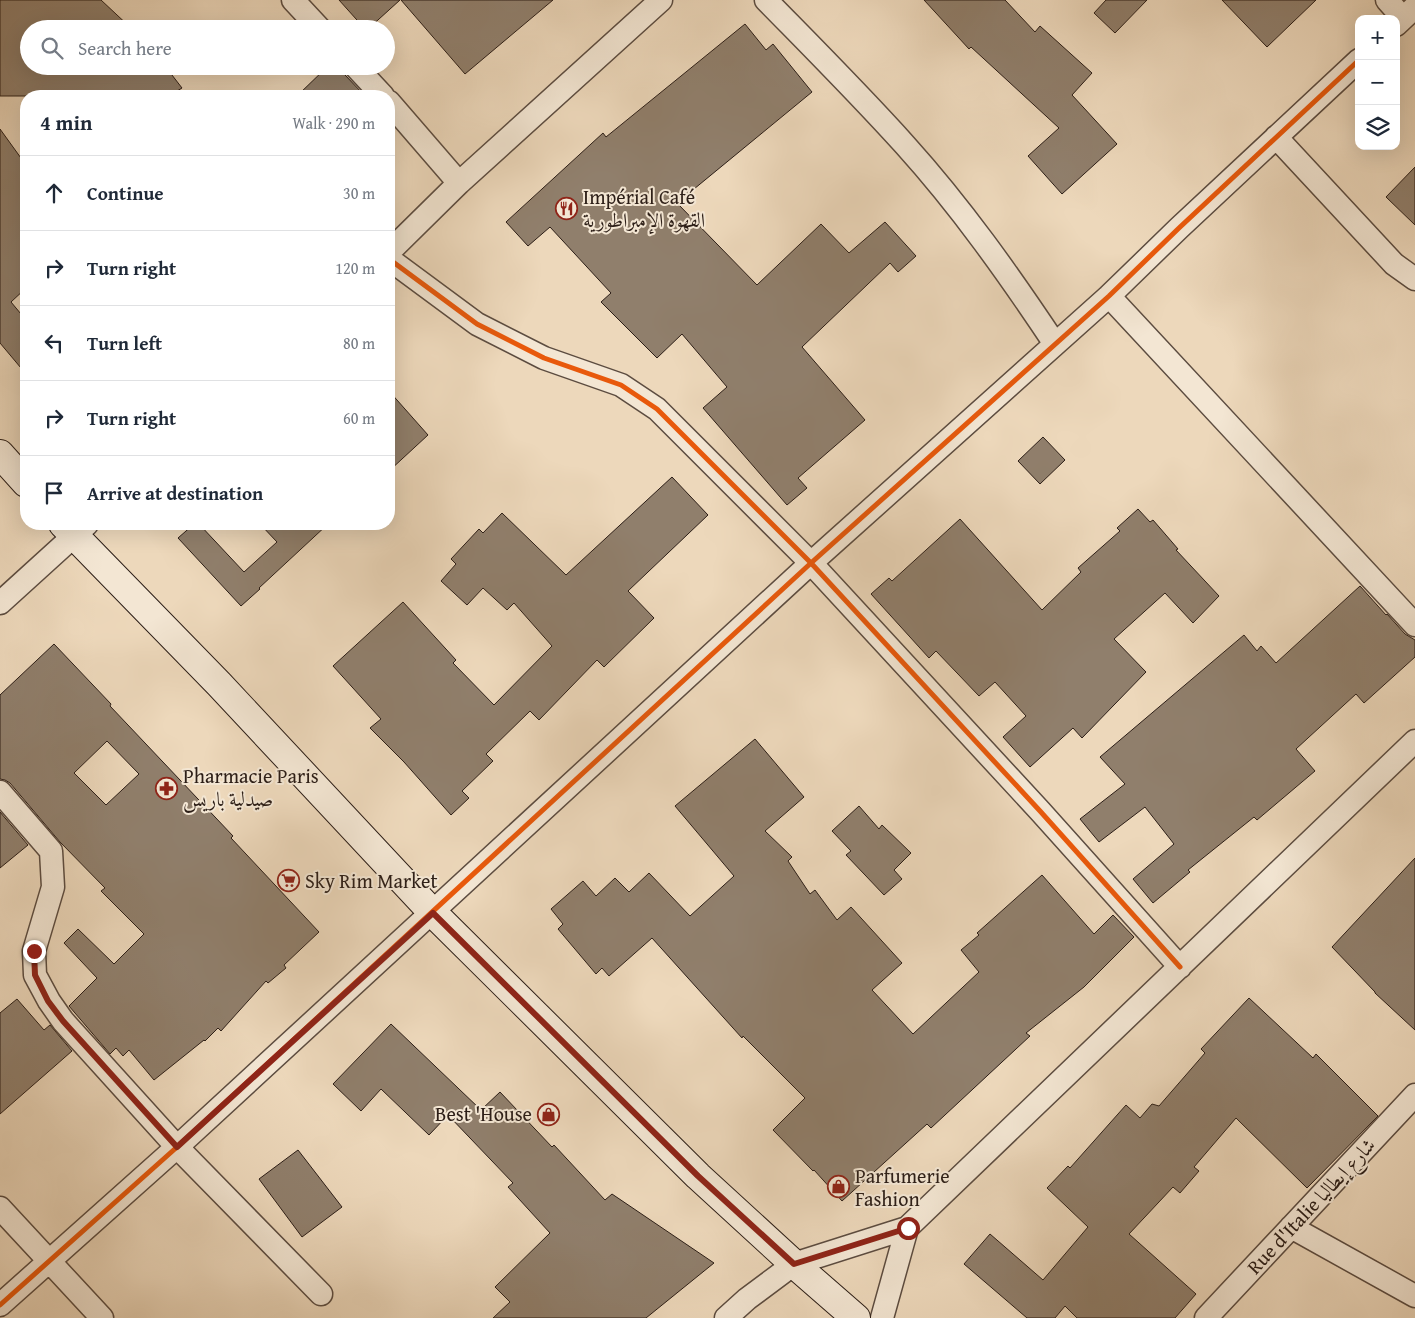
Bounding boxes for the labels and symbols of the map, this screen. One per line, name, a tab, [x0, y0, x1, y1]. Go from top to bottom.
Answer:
place label: Impérial Café القهوة الإمبراطورية	[583, 182, 705, 235]
restaurant icon: Impérial Café القهوة الإمبراطورية	[555, 196, 579, 220]
place label: Pharmacie Paris صيدلية باريس	[183, 761, 319, 813]
pharmacy icon: Pharmacie Paris صيدلية باريس	[155, 776, 179, 800]
place label: Sky Rim Market	[305, 866, 437, 895]
supermarket icon: Sky Rim Market	[277, 869, 301, 893]
route end	[23, 940, 46, 963]
place label: Best 'House	[435, 1099, 532, 1128]
shop icon: Best 'House	[536, 1102, 560, 1126]
street label: Rue d'Italie شارع إيطاليا	[1240, 1131, 1385, 1283]
place label: Parfumerie Fashion	[855, 1161, 950, 1213]
shop icon: Parfumerie Fashion	[827, 1175, 851, 1199]
route start	[897, 1217, 920, 1240]

